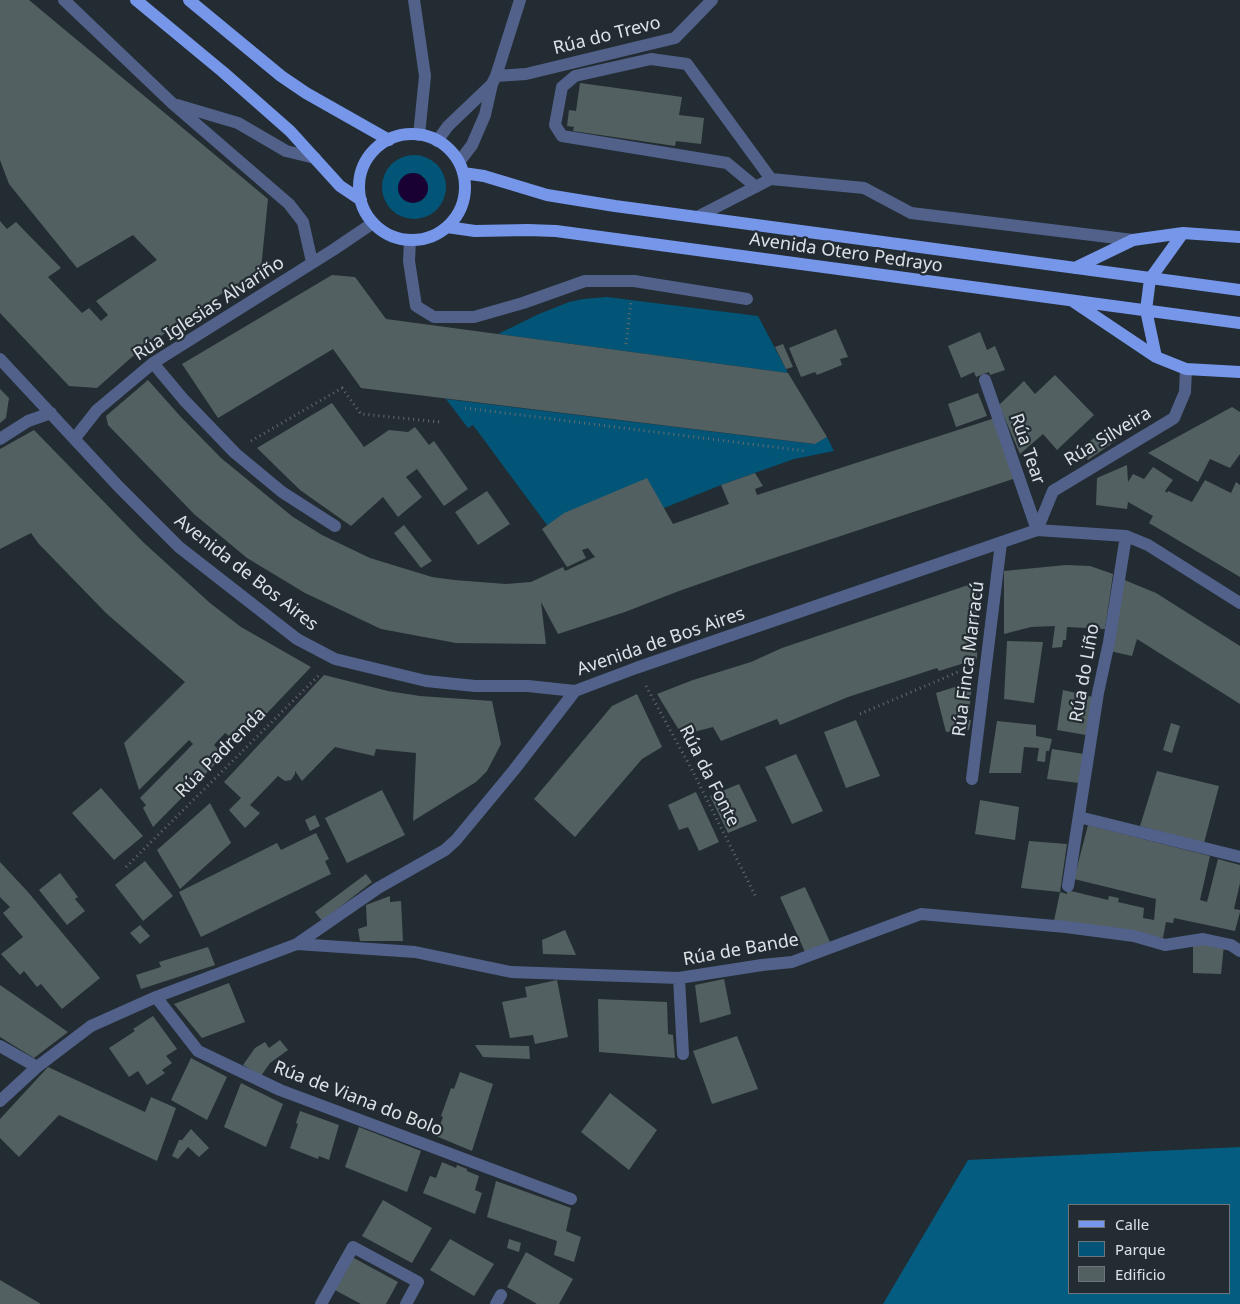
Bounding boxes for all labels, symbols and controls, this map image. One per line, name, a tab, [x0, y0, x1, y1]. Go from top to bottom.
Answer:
street label: Rúa do Trevo	[551, 12, 663, 60]
street label: Avenida Otero Pedrayo	[748, 229, 944, 277]
street label: Rúa Iglesias Alvariño	[130, 252, 288, 366]
street label: Rúa Silveira	[1061, 403, 1155, 471]
street label: Rúa Tear	[1005, 411, 1049, 487]
street label: Avenida de Bos Aires	[170, 510, 322, 636]
street label: Rúa Finca Marracú	[949, 580, 989, 738]
street label: Avenida de Bos Aires	[574, 603, 748, 681]
street label: Rúa do Liño	[1066, 622, 1104, 724]
street label: Rúa Padrenda	[171, 703, 271, 803]
street label: Rúa da Fonte	[674, 722, 744, 830]
street label: Rúa de Bande	[681, 929, 801, 971]
street label: Rúa de Viana do Bolo	[270, 1057, 446, 1141]
legend	[1068, 1204, 1230, 1294]
text: Calle	[1115, 1214, 1149, 1234]
text: Parque	[1115, 1239, 1165, 1259]
text: Edificio	[1115, 1264, 1166, 1284]

